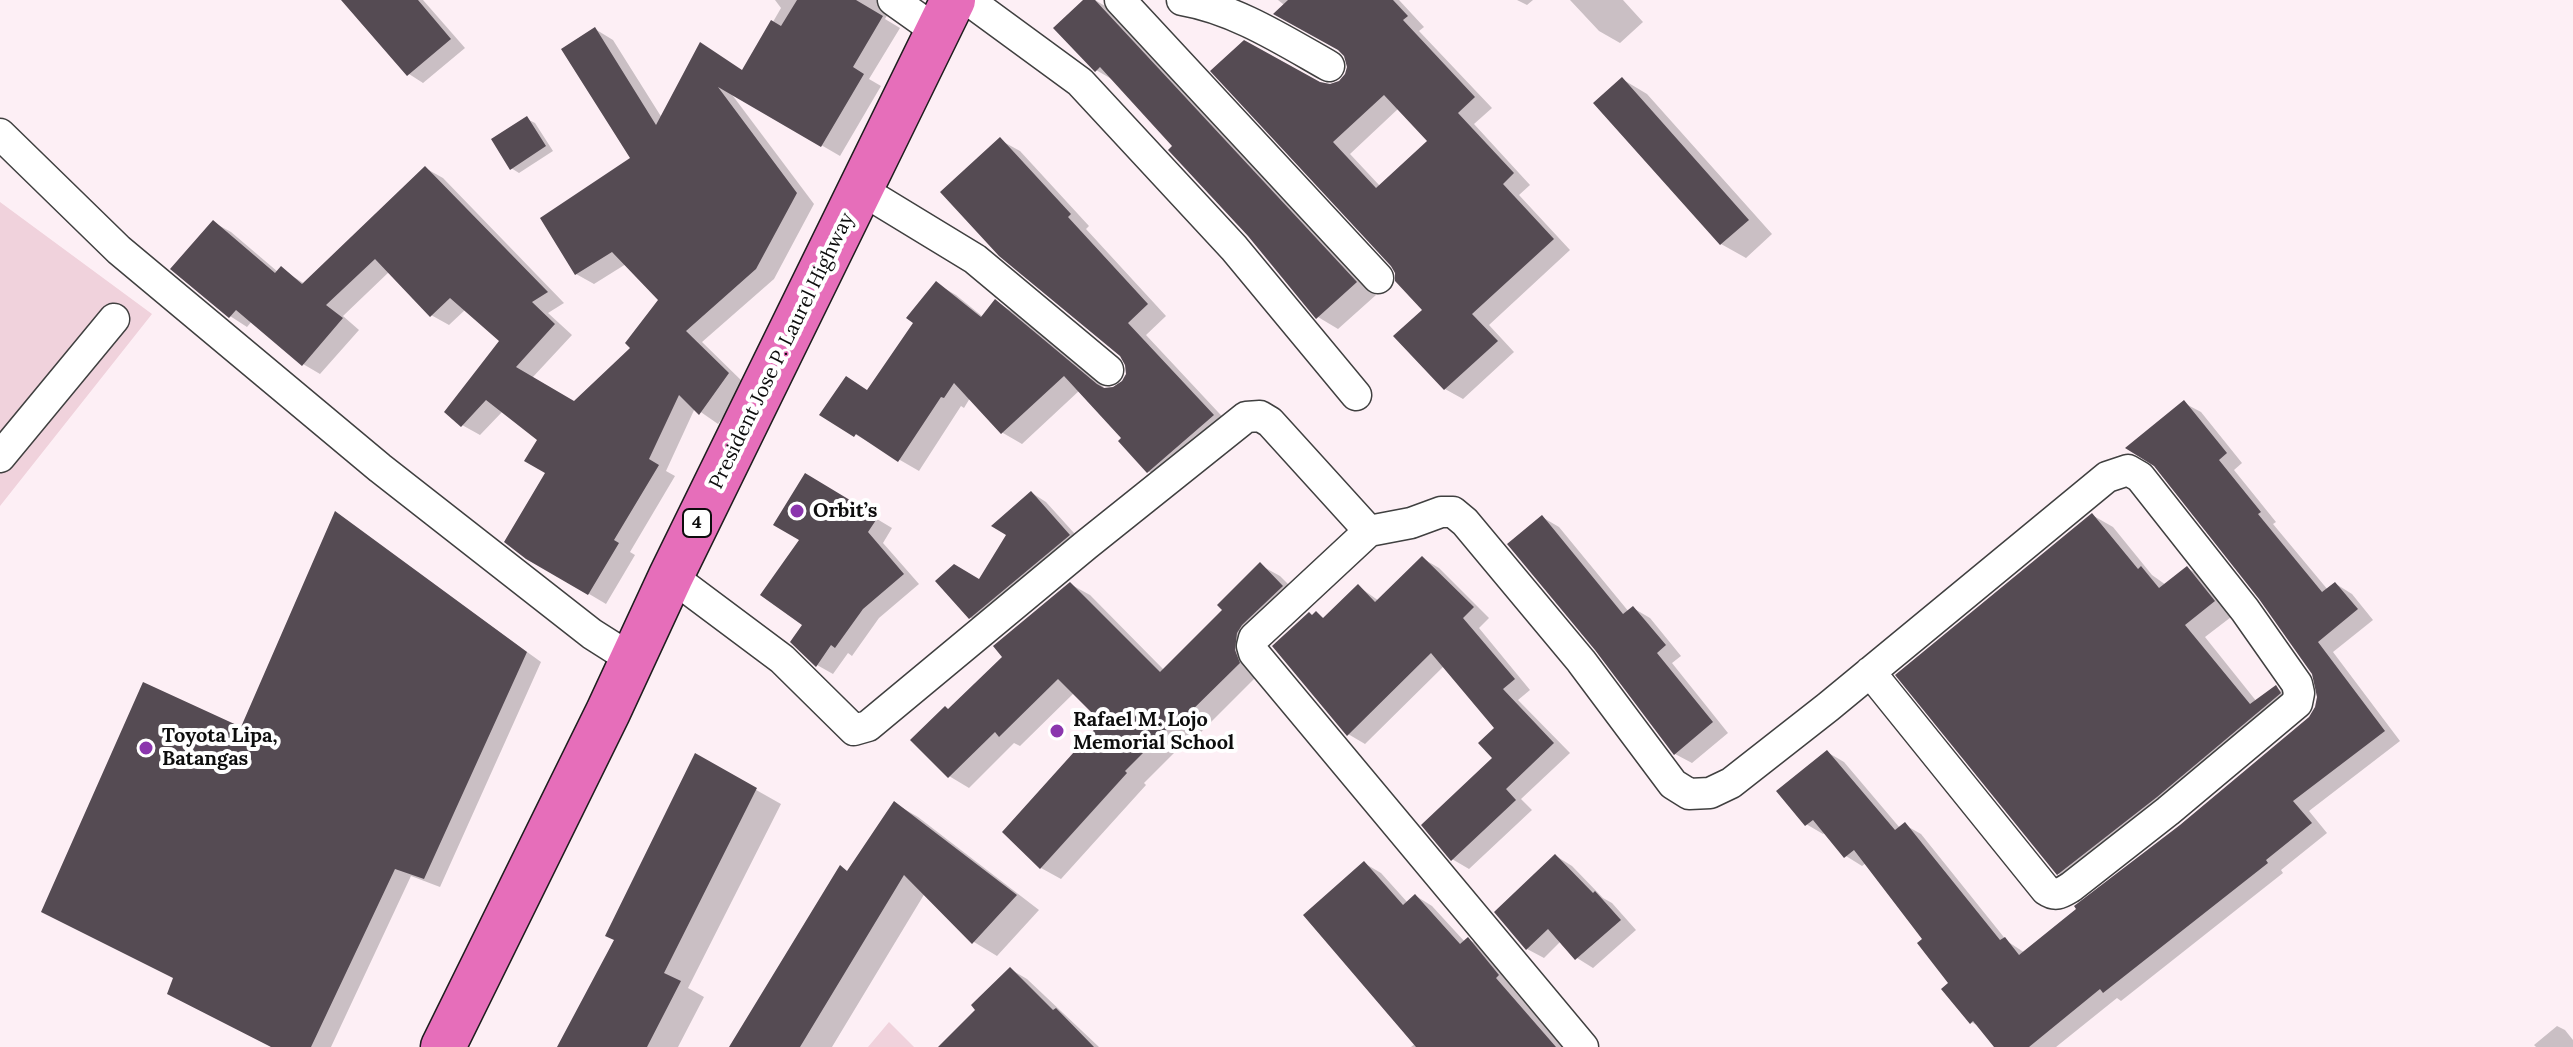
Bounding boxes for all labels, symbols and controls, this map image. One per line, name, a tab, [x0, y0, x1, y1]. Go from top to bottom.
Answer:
street label: President Jose P. Laurel Highway	[705, 209, 859, 493]
place label: Orbit’s	[813, 499, 877, 523]
marker: Orbit’s	[788, 502, 806, 520]
road number: 4	[683, 509, 711, 537]
place label: Rafael M. Lojo Memorial School	[1073, 708, 1234, 755]
marker: Rafael M. Lojo Memorial School	[1048, 722, 1066, 740]
place label: Toyota Lipa, Batangas	[162, 724, 277, 771]
marker: Toyota Lipa, Batangas	[137, 739, 155, 757]

